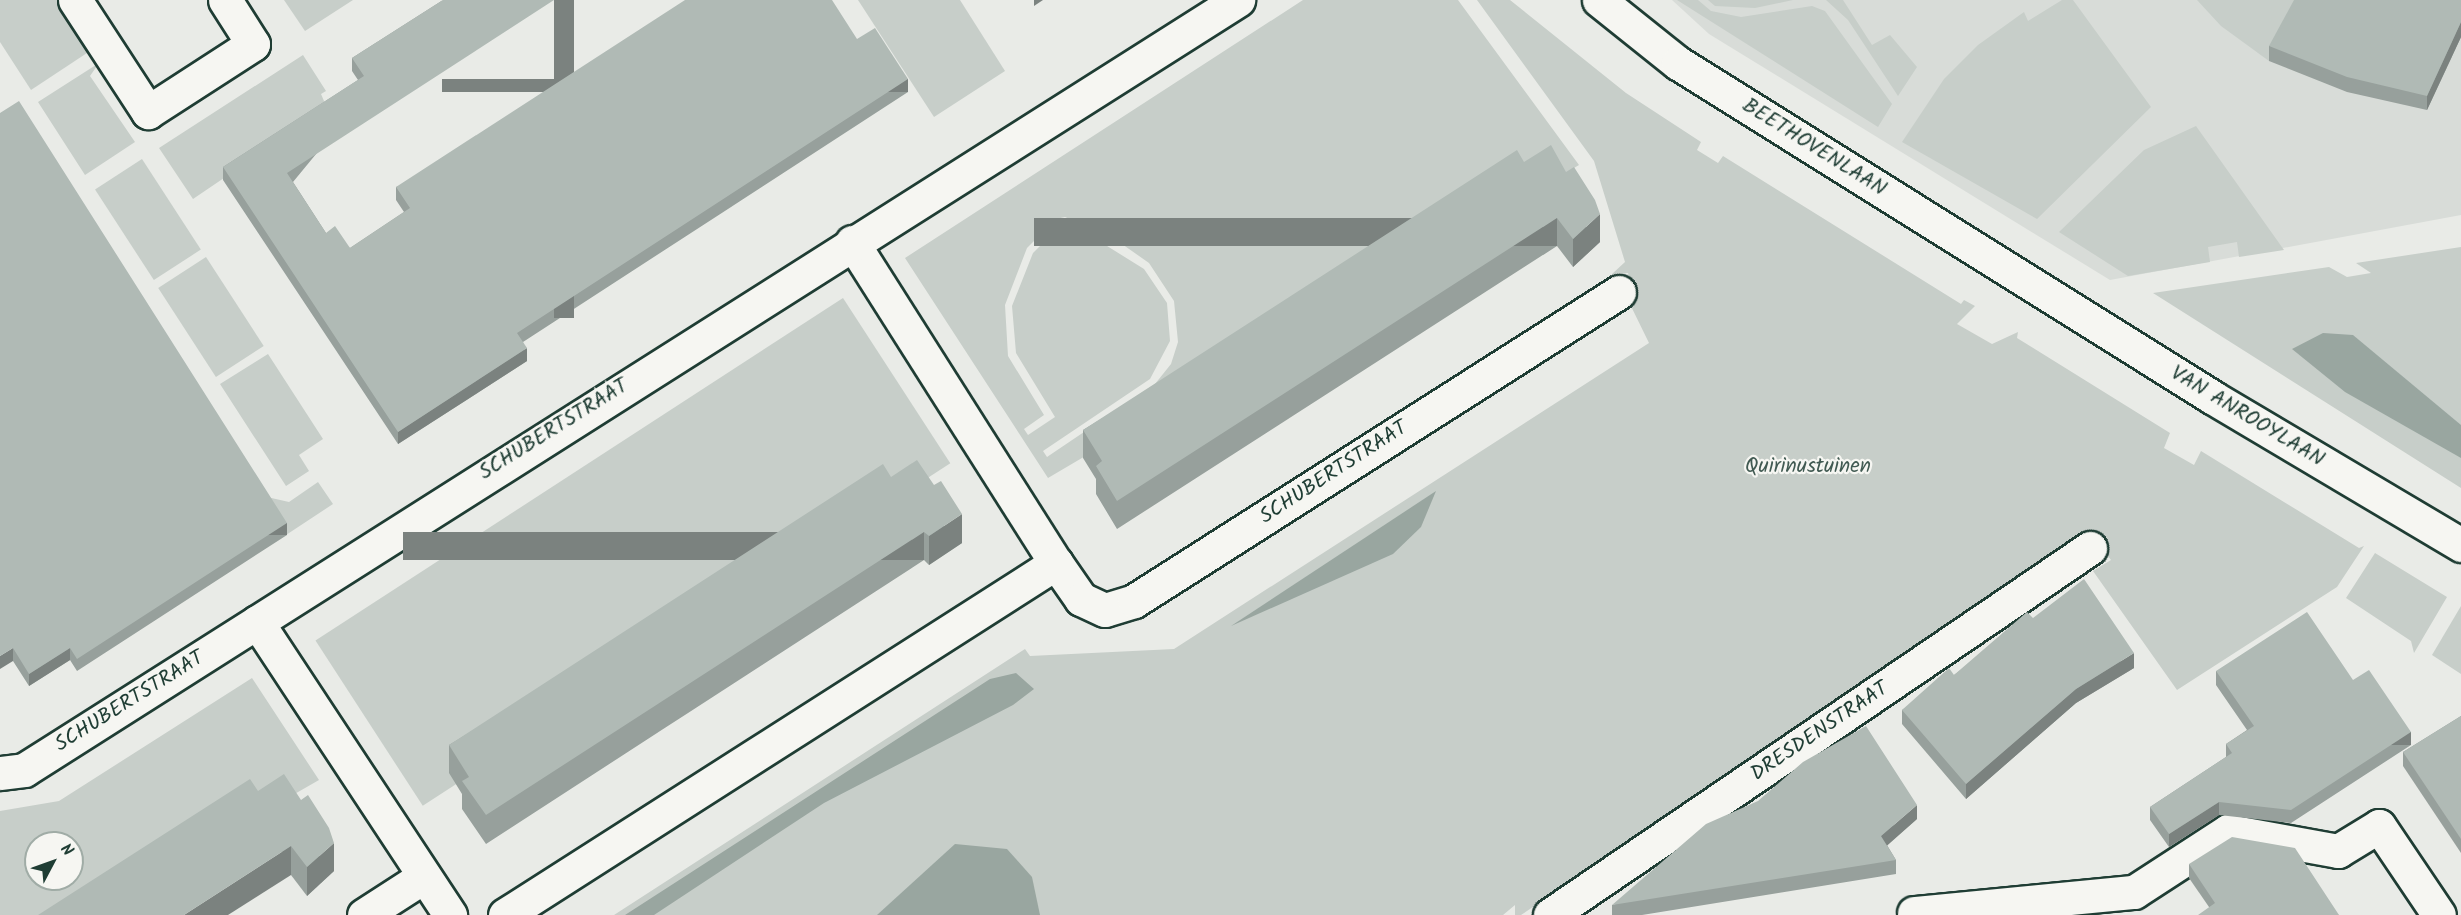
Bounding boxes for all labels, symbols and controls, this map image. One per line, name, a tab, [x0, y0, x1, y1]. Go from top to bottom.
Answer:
street label: BEETHOVENLAAN	[1737, 94, 1891, 202]
street label: VAN ANROOYLAAN	[2166, 361, 2328, 473]
street label: SCHUBERTSTRAAT	[475, 374, 633, 486]
street label: SCHUBERTSTRAAT	[1255, 416, 1413, 530]
park label: Quirinustuinen	[1745, 454, 1871, 480]
street label: SCHUBERTSTRAAT	[51, 646, 209, 758]
street label: DRESDENSTRAAT	[1746, 677, 1894, 787]
north arrow	[24, 831, 84, 891]
text: N	[54, 838, 79, 862]

